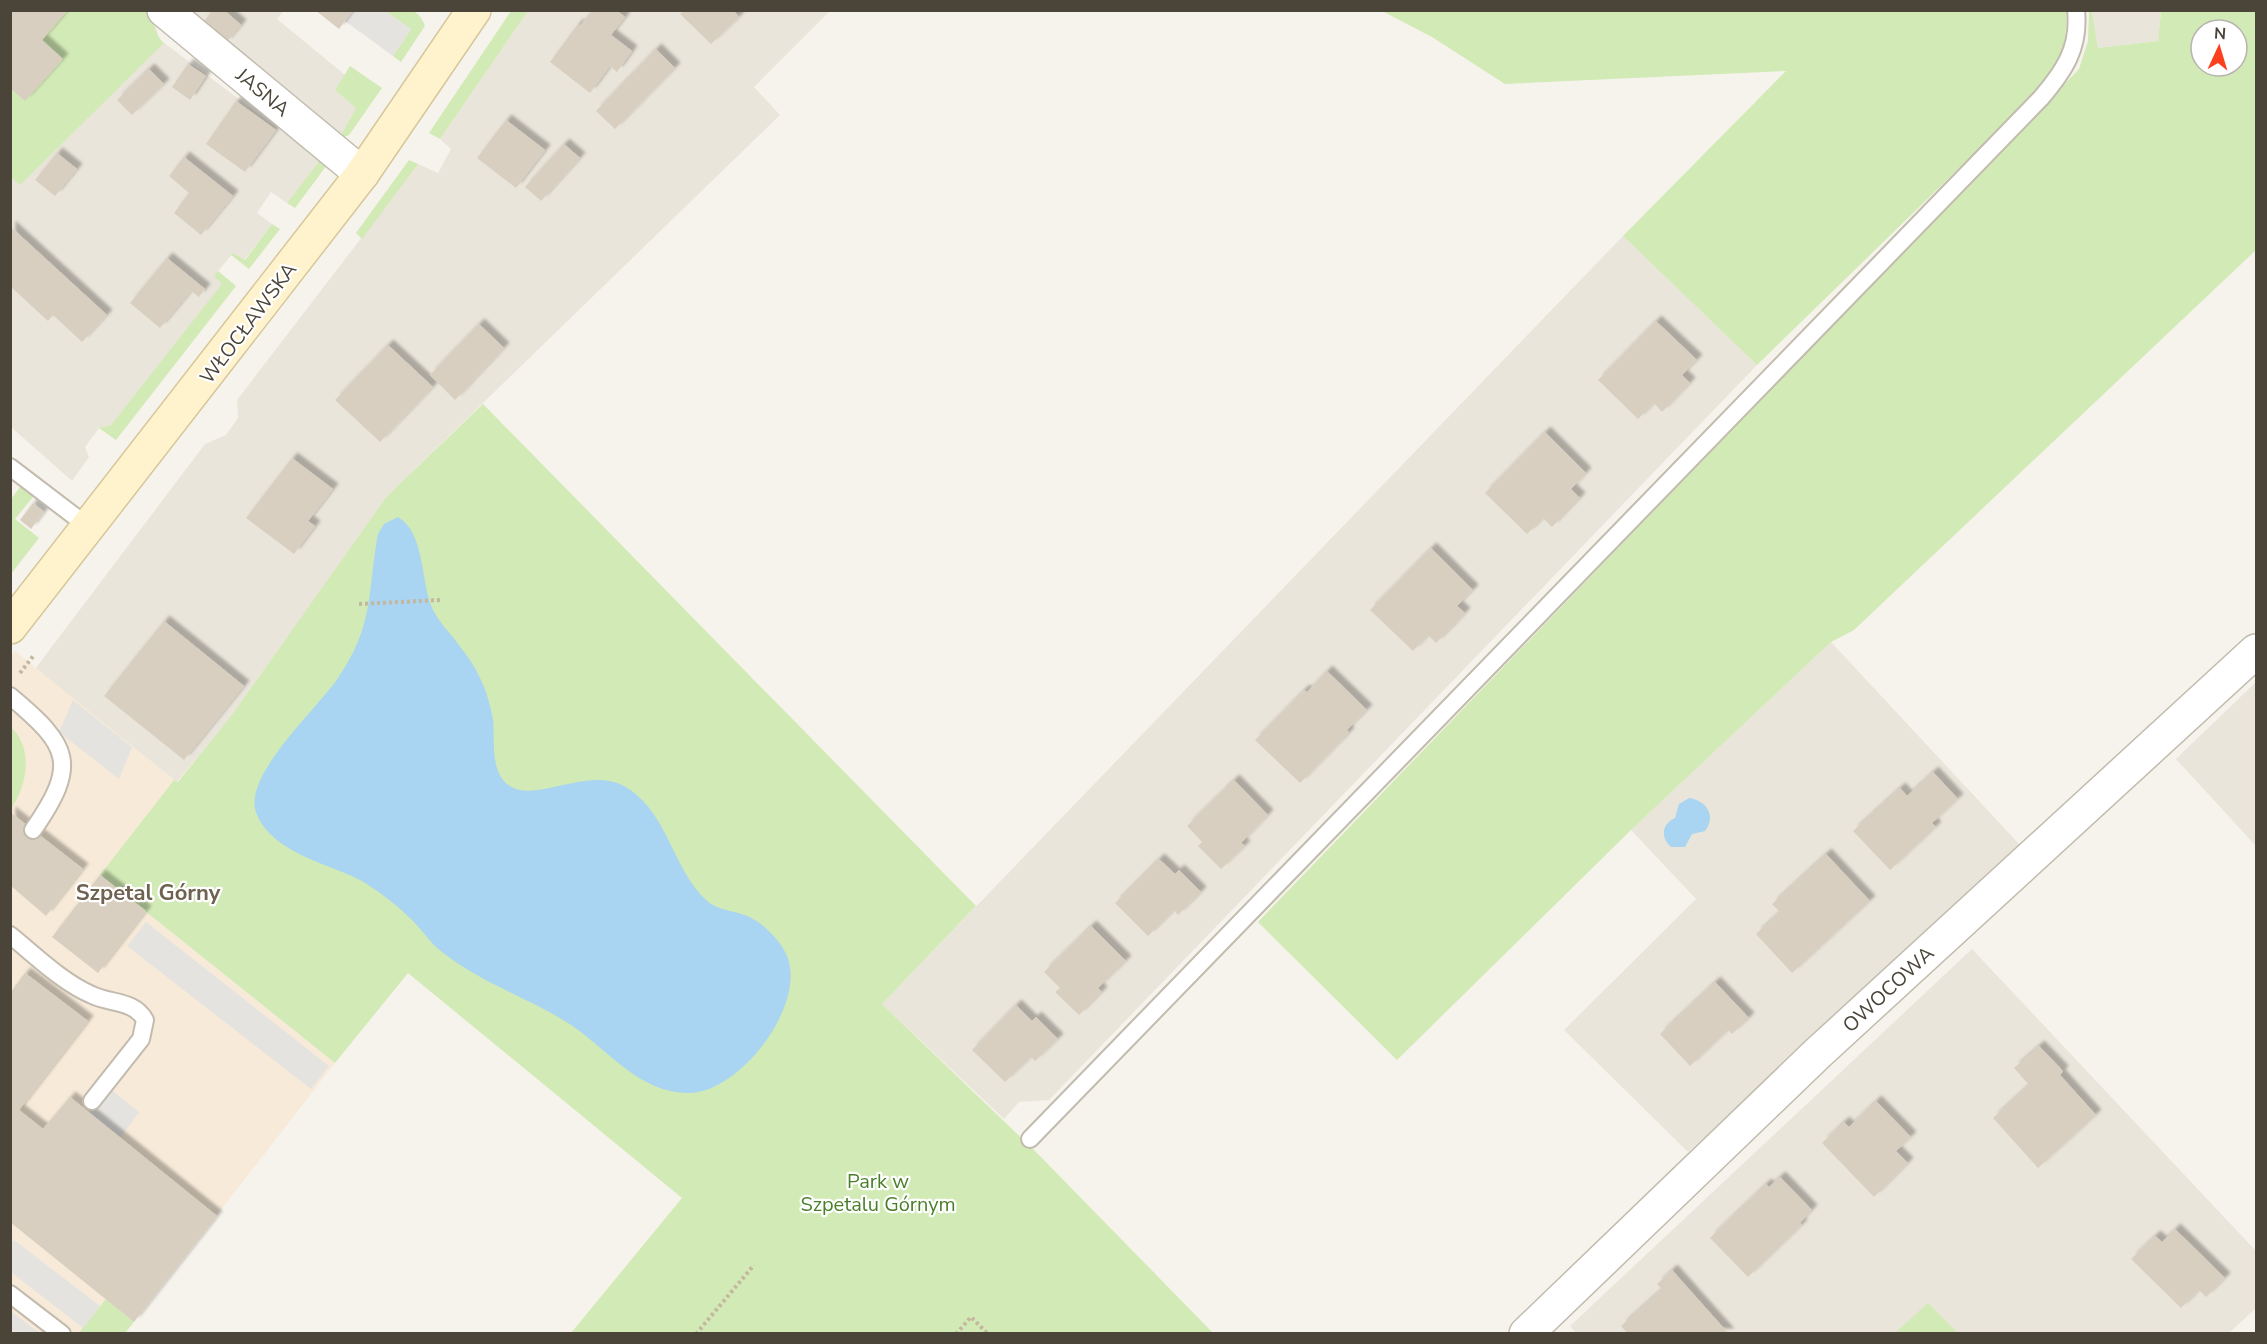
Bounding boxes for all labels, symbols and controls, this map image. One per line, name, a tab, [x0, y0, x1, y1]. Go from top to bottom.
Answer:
north arrow	[2189, 18, 2249, 78]
text: N	[2213, 23, 2227, 45]
street label: JASNA	[229, 61, 296, 123]
street label: WŁOCŁAWSKA	[194, 257, 303, 390]
district label: Szpetal Górny	[76, 878, 221, 908]
street label: OWOCOWA	[1837, 940, 1940, 1039]
park label: Park w Szpetalu Górnym	[800, 1168, 956, 1218]

